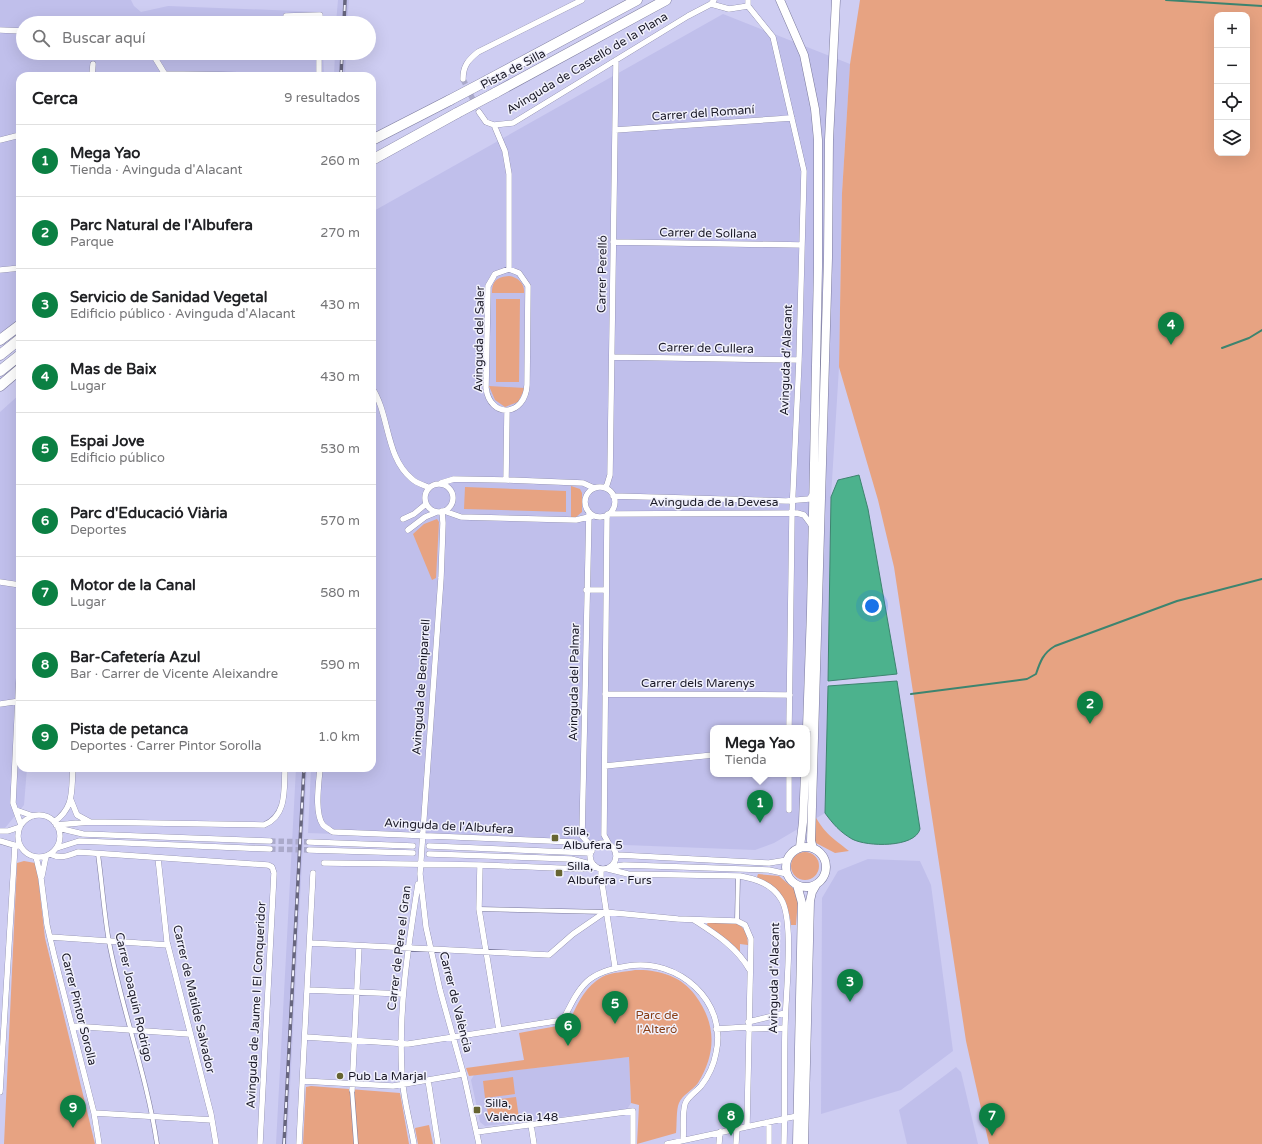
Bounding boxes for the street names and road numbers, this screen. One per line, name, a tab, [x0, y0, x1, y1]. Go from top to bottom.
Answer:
street label: Avinguda de Castelló de la Plana	[504, 9, 670, 117]
street label: Pista de Silla	[478, 46, 548, 92]
street label: Carrer del Romaní	[651, 102, 755, 124]
street label: Carrer de Sollana	[659, 225, 757, 241]
street label: Carrer Perelló	[594, 235, 610, 313]
street label: Avinguda del Saler	[471, 285, 487, 392]
street label: Avinguda d'Alacant	[777, 304, 795, 416]
street label: Carrer de Cullera	[658, 340, 754, 356]
street label: Avinguda de la Devesa	[650, 495, 778, 509]
street label: Avinguda de Beniparrell	[409, 618, 433, 756]
street label: Avinguda del Palmar	[566, 623, 582, 741]
street label: Carrer dels Marenys	[641, 676, 755, 690]
street label: Avinguda de l'Albufera	[384, 816, 514, 836]
street label: Carrer de Pere el Gran	[384, 885, 414, 1011]
street label: Avinguda de Jaume I El Conqueridor	[244, 901, 268, 1109]
street label: Avinguda d'Alacant	[766, 922, 782, 1034]
street label: Carrer de Matilde Salvador	[170, 923, 218, 1075]
street label: Carrer Joaquín Rodrigo	[112, 931, 156, 1063]
street label: Carrer de València	[437, 950, 475, 1054]
street label: Carrer Pintor Sorolla	[58, 951, 100, 1067]

